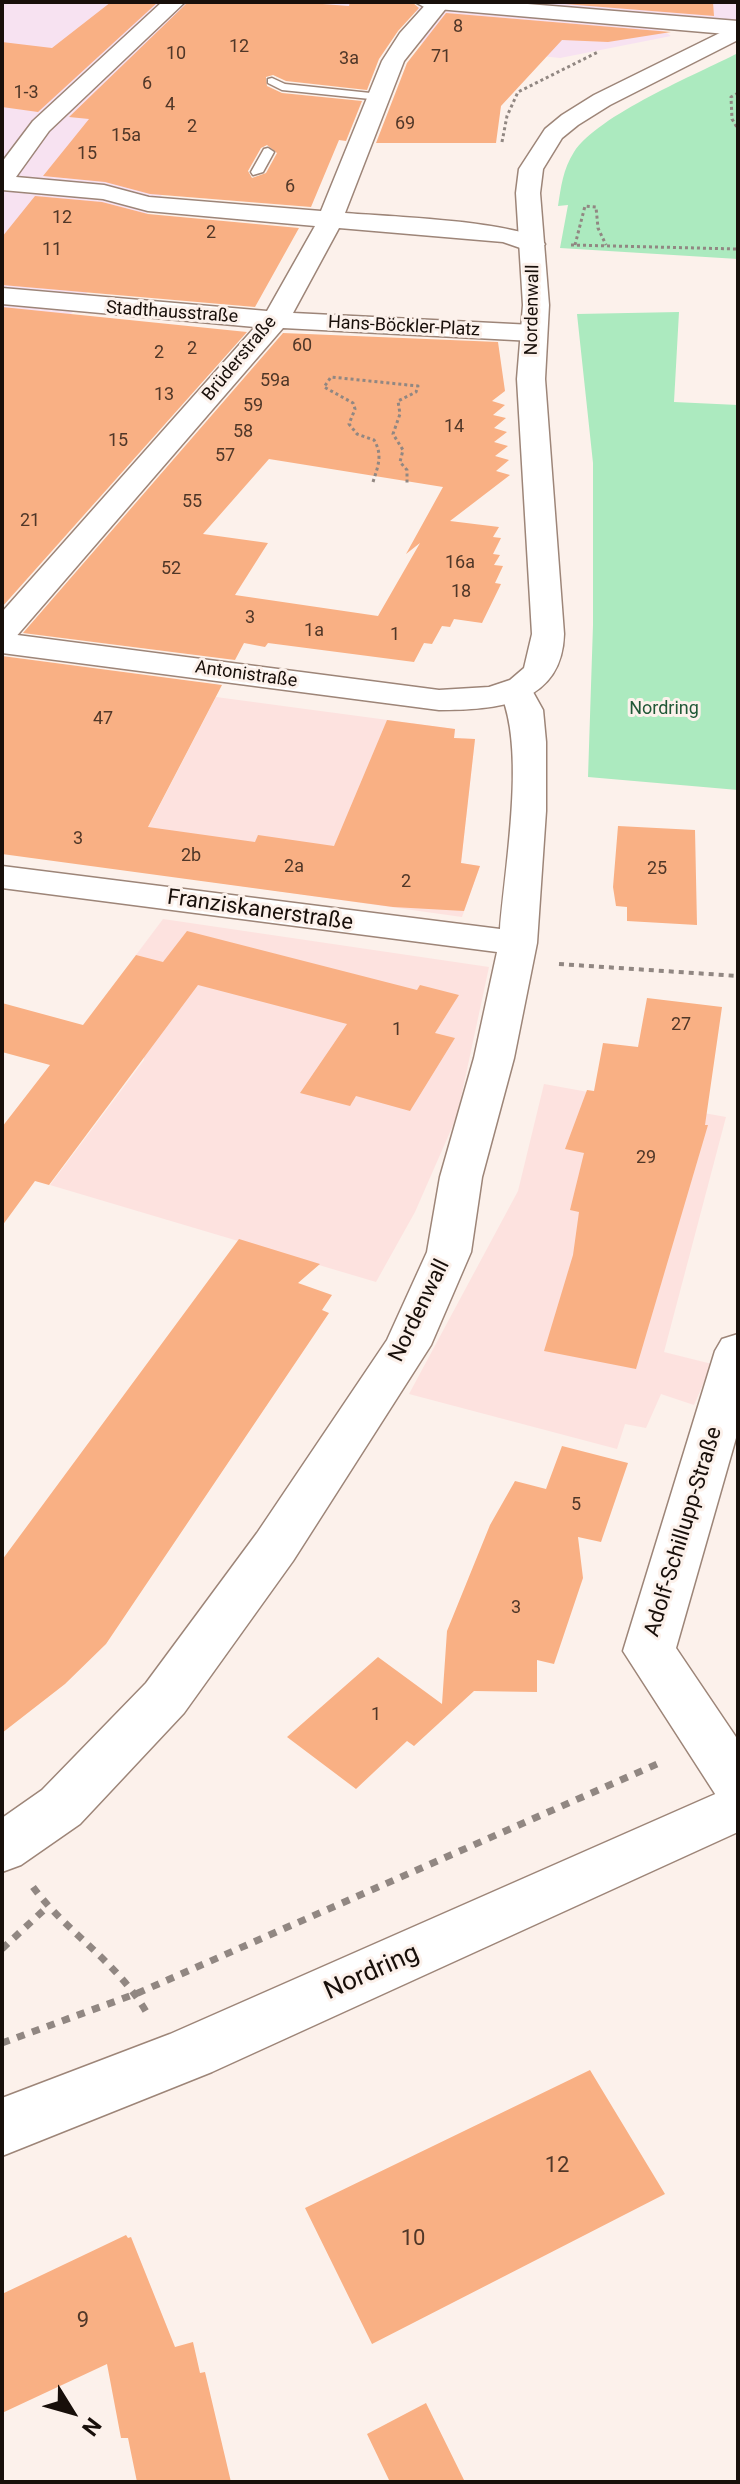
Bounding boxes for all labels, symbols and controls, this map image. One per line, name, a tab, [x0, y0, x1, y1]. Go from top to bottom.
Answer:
house number: 8	[453, 16, 463, 38]
house number: 12	[229, 36, 249, 58]
house number: 10	[166, 43, 186, 65]
house number: 71	[431, 46, 451, 68]
house number: 3a	[339, 48, 359, 70]
house number: 6	[142, 73, 152, 95]
house number: 1-3	[13, 82, 39, 104]
house number: 4	[165, 94, 175, 116]
house number: 69	[395, 113, 415, 135]
house number: 2	[187, 116, 197, 138]
house number: 15a	[111, 125, 141, 147]
house number: 15	[77, 143, 97, 165]
house number: 6	[285, 176, 295, 198]
house number: 12	[52, 207, 72, 229]
house number: 2	[206, 222, 216, 244]
house number: 11	[42, 239, 62, 261]
street label: Nordenwall	[521, 264, 545, 356]
street label: Stadthausstraße	[105, 298, 239, 328]
street label: Brüderstraße	[198, 312, 282, 406]
street label: Hans-Böckler-Platz	[327, 312, 481, 342]
house number: 60	[292, 335, 312, 357]
house number: 2	[187, 338, 197, 360]
house number: 2	[154, 342, 164, 364]
house number: 59a	[260, 370, 290, 392]
house number: 13	[154, 384, 174, 406]
house number: 59	[243, 395, 263, 417]
house number: 14	[444, 416, 464, 438]
house number: 58	[233, 421, 253, 443]
house number: 15	[108, 430, 128, 452]
house number: 57	[215, 445, 235, 467]
house number: 55	[182, 491, 202, 513]
house number: 21	[20, 510, 40, 532]
house number: 16a	[445, 552, 475, 574]
house number: 52	[161, 558, 181, 580]
house number: 18	[451, 581, 471, 603]
house number: 3	[245, 607, 255, 629]
house number: 1a	[304, 620, 324, 642]
house number: 1	[390, 624, 400, 646]
street label: Antonistraße	[194, 657, 298, 693]
park label: Nordring	[629, 698, 699, 720]
house number: 47	[93, 708, 113, 730]
house number: 3	[73, 828, 83, 850]
house number: 2b	[181, 845, 201, 867]
house number: 2a	[284, 856, 304, 878]
house number: 25	[647, 858, 667, 880]
house number: 2	[401, 871, 411, 893]
street label: Franziskanerstraße	[165, 885, 355, 937]
house number: 27	[671, 1014, 691, 1036]
house number: 1	[392, 1019, 402, 1041]
house number: 29	[636, 1147, 656, 1169]
street label: Nordenwall	[384, 1255, 456, 1367]
street label: Adolf-Schillupp-Straße	[640, 1424, 728, 1640]
house number: 5	[571, 1494, 581, 1516]
house number: 3	[511, 1597, 521, 1619]
house number: 1	[371, 1704, 381, 1726]
street label: Nordring	[320, 1938, 424, 2008]
house number: 12	[545, 2153, 569, 2179]
house number: 10	[401, 2226, 425, 2252]
house number: 9	[77, 2308, 89, 2334]
north arrow	[32, 2372, 112, 2452]
text: N	[77, 2413, 106, 2440]

